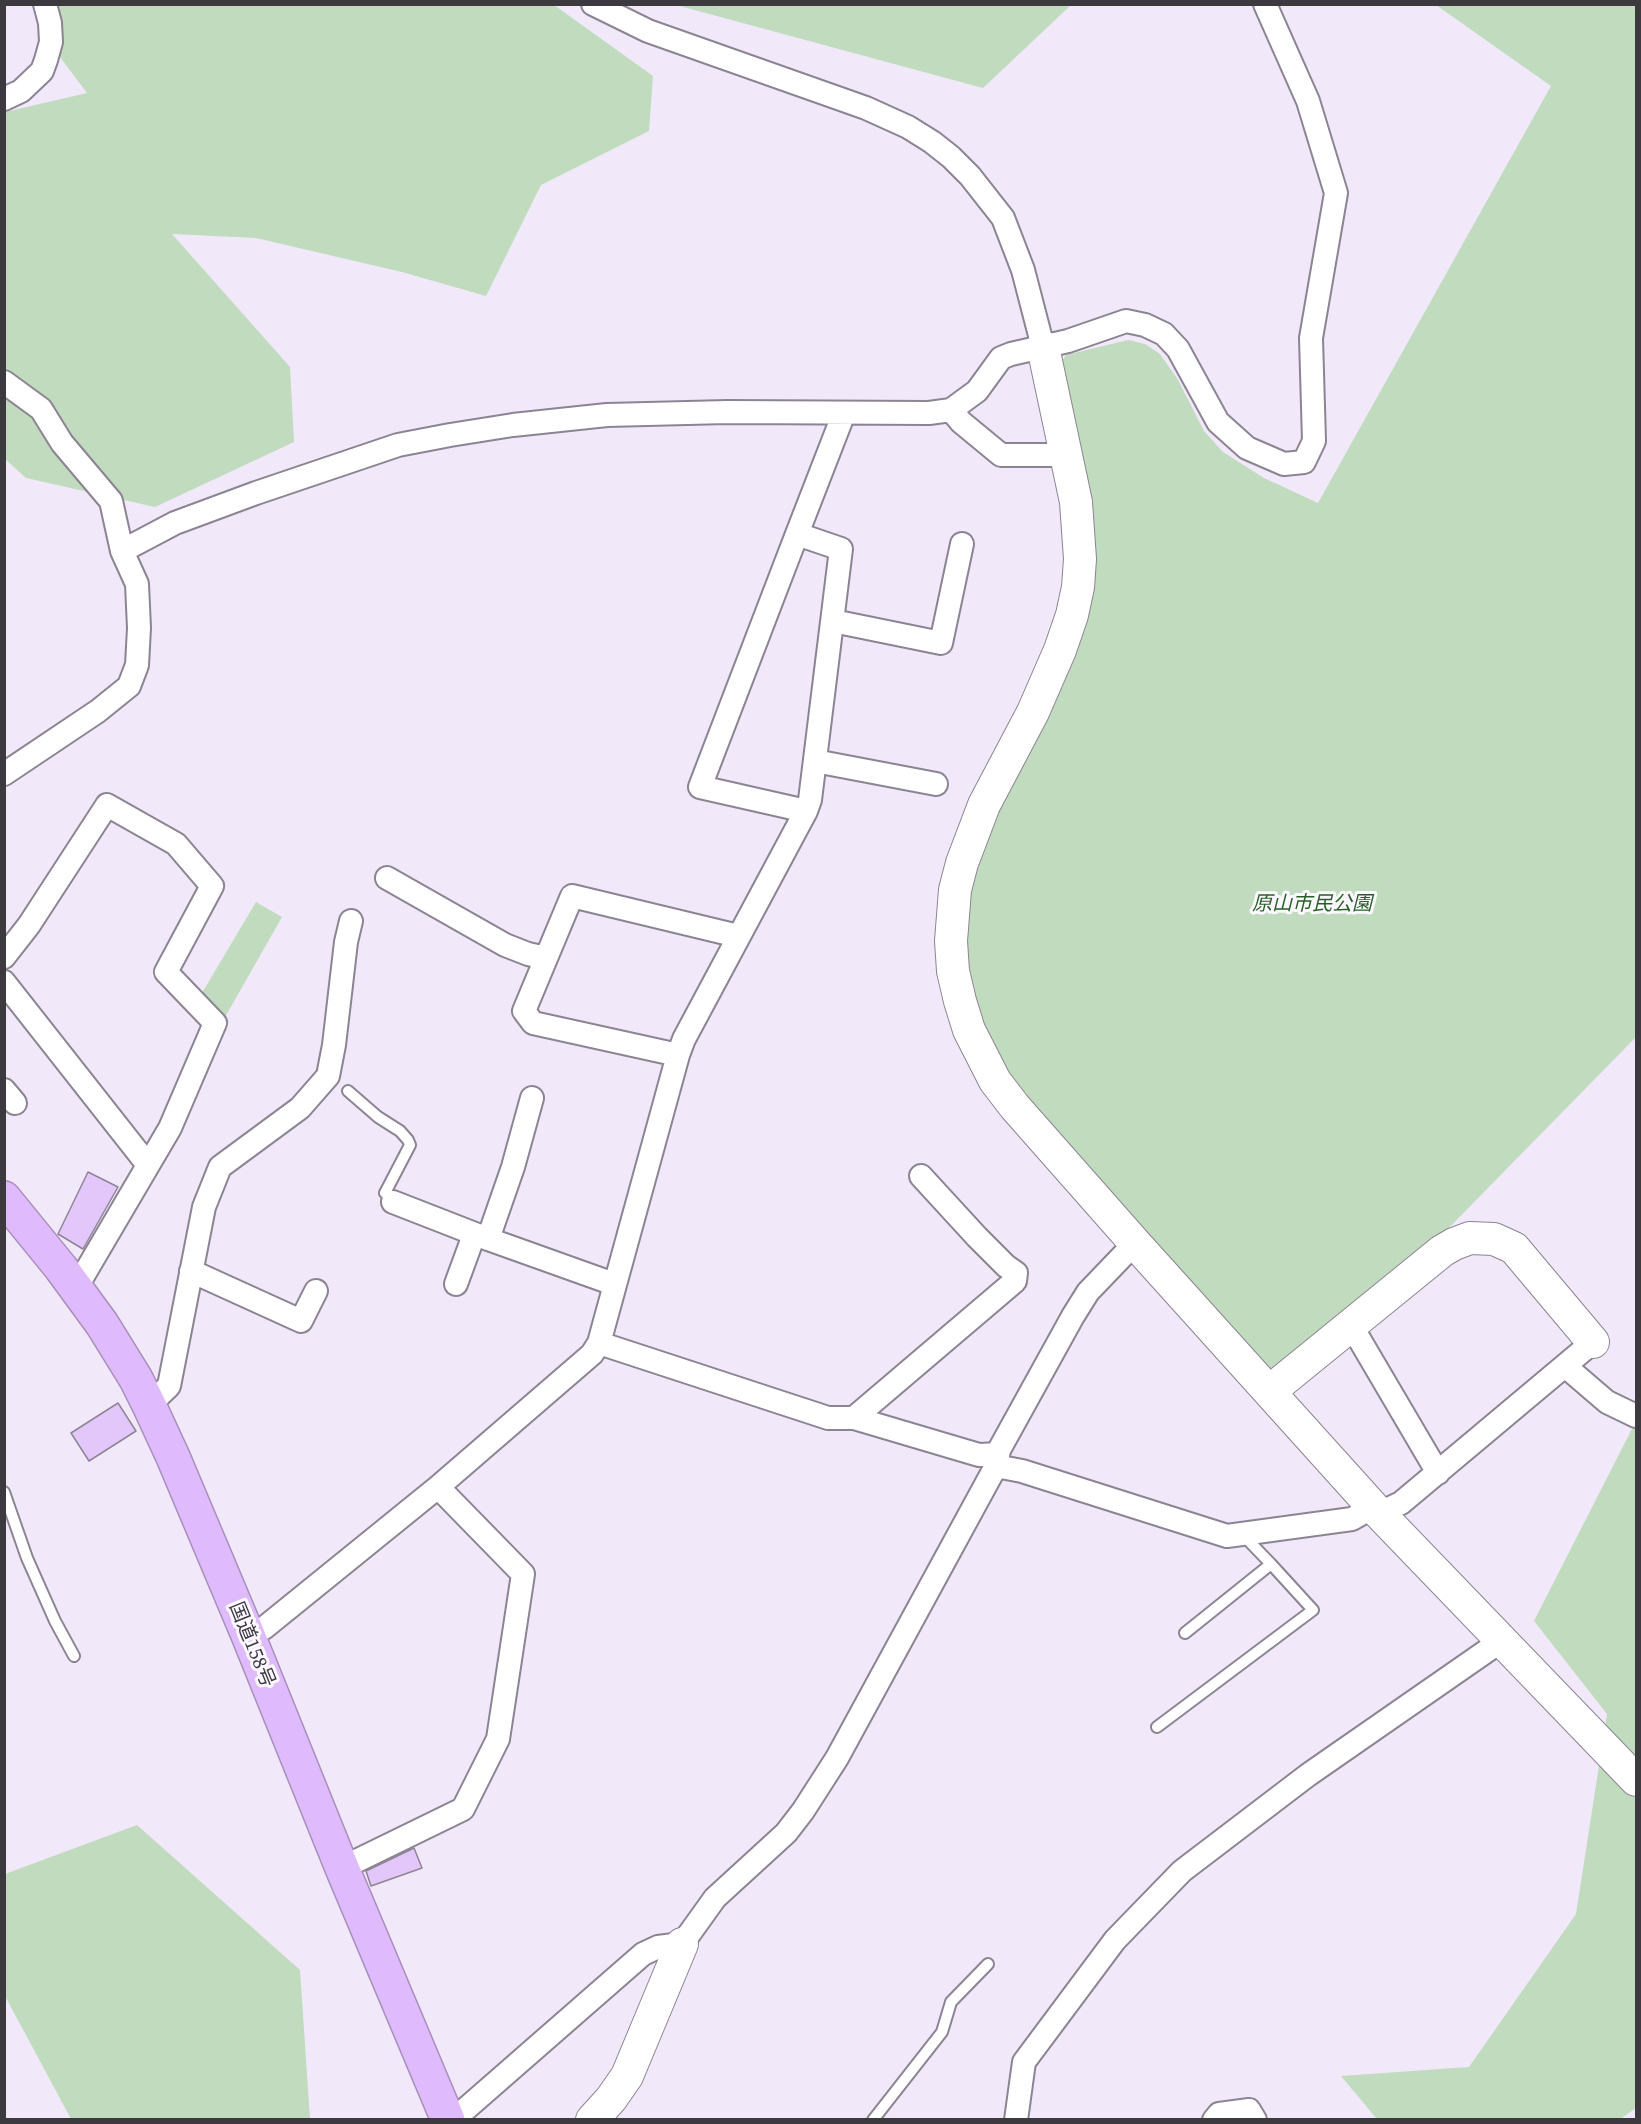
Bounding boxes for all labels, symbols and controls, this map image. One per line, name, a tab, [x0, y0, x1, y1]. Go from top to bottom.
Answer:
park label: 原山市民公園	[1252, 893, 1372, 917]
street label: 国道158号	[223, 1599, 279, 1691]

